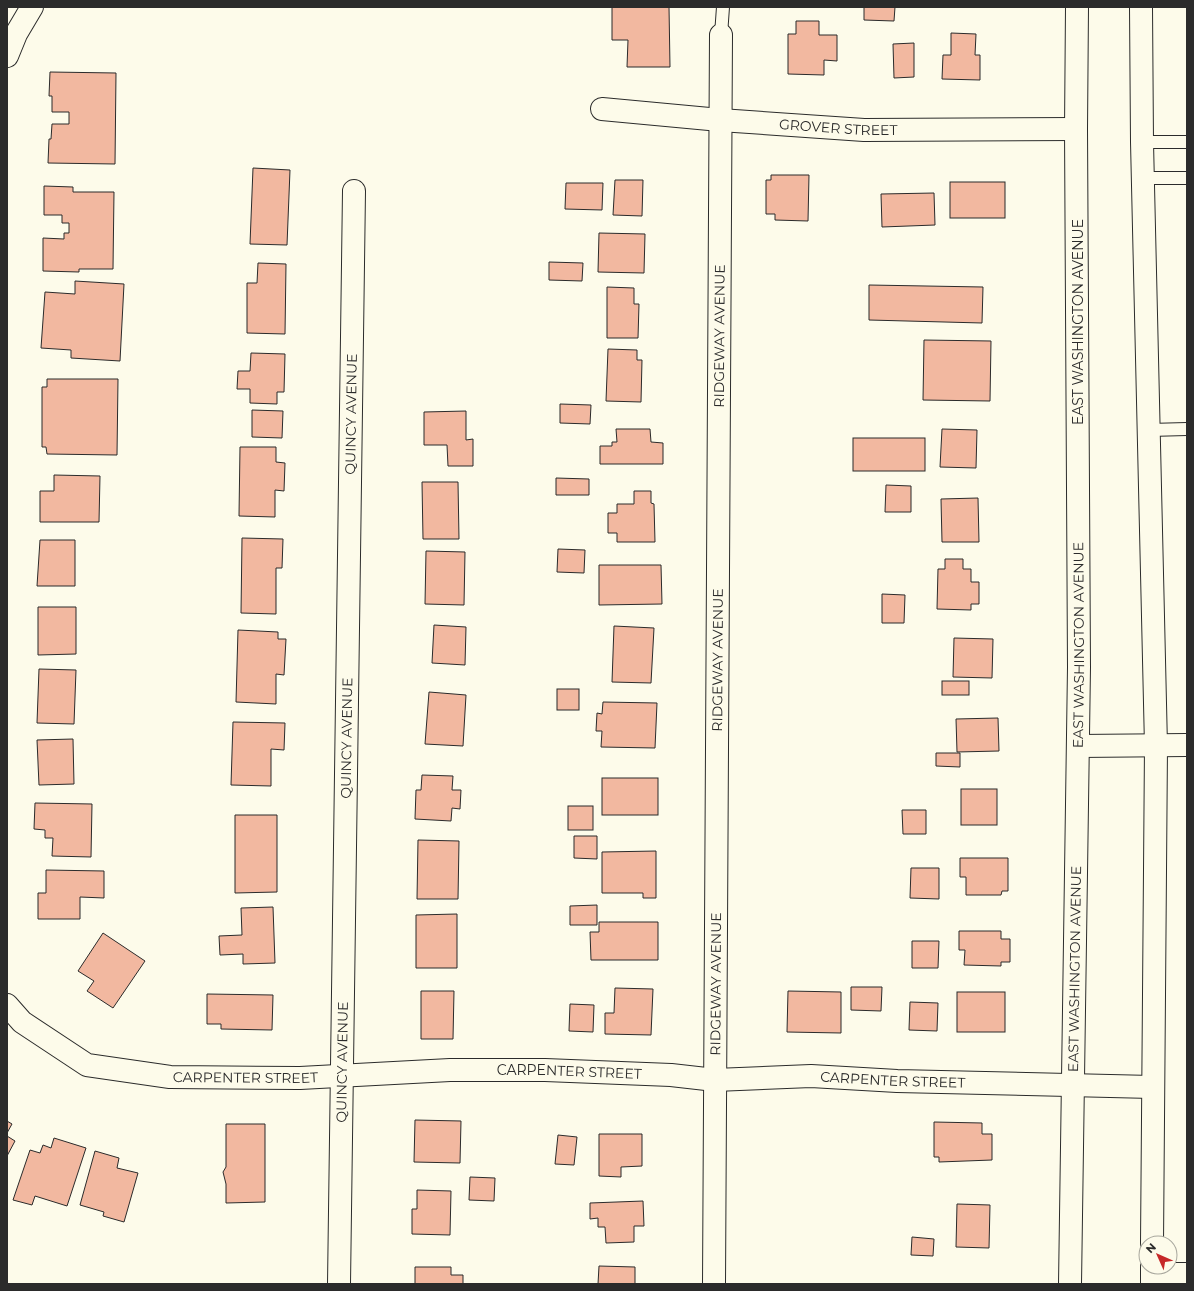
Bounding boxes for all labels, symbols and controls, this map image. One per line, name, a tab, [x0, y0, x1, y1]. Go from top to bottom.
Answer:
street label: GROVER STREET	[778, 115, 897, 139]
street label: EAST WASHINGTON AVENUE	[1069, 219, 1087, 425]
street label: RIDGEWAY AVENUE	[710, 264, 729, 408]
street label: QUINCY AVENUE	[341, 353, 361, 475]
street label: EAST WASHINGTON AVENUE	[1069, 542, 1088, 748]
street label: RIDGEWAY AVENUE	[708, 588, 727, 732]
street label: QUINCY AVENUE	[337, 677, 356, 799]
street label: EAST WASHINGTON AVENUE	[1064, 866, 1085, 1072]
street label: RIDGEWAY AVENUE	[706, 912, 725, 1056]
street label: QUINCY AVENUE	[332, 1001, 352, 1123]
street label: CARPENTER STREET	[497, 1061, 642, 1083]
street label: CARPENTER STREET	[173, 1068, 319, 1087]
street label: CARPENTER STREET	[820, 1068, 966, 1092]
north arrow	[1138, 1235, 1178, 1275]
text: N	[1143, 1240, 1159, 1256]

